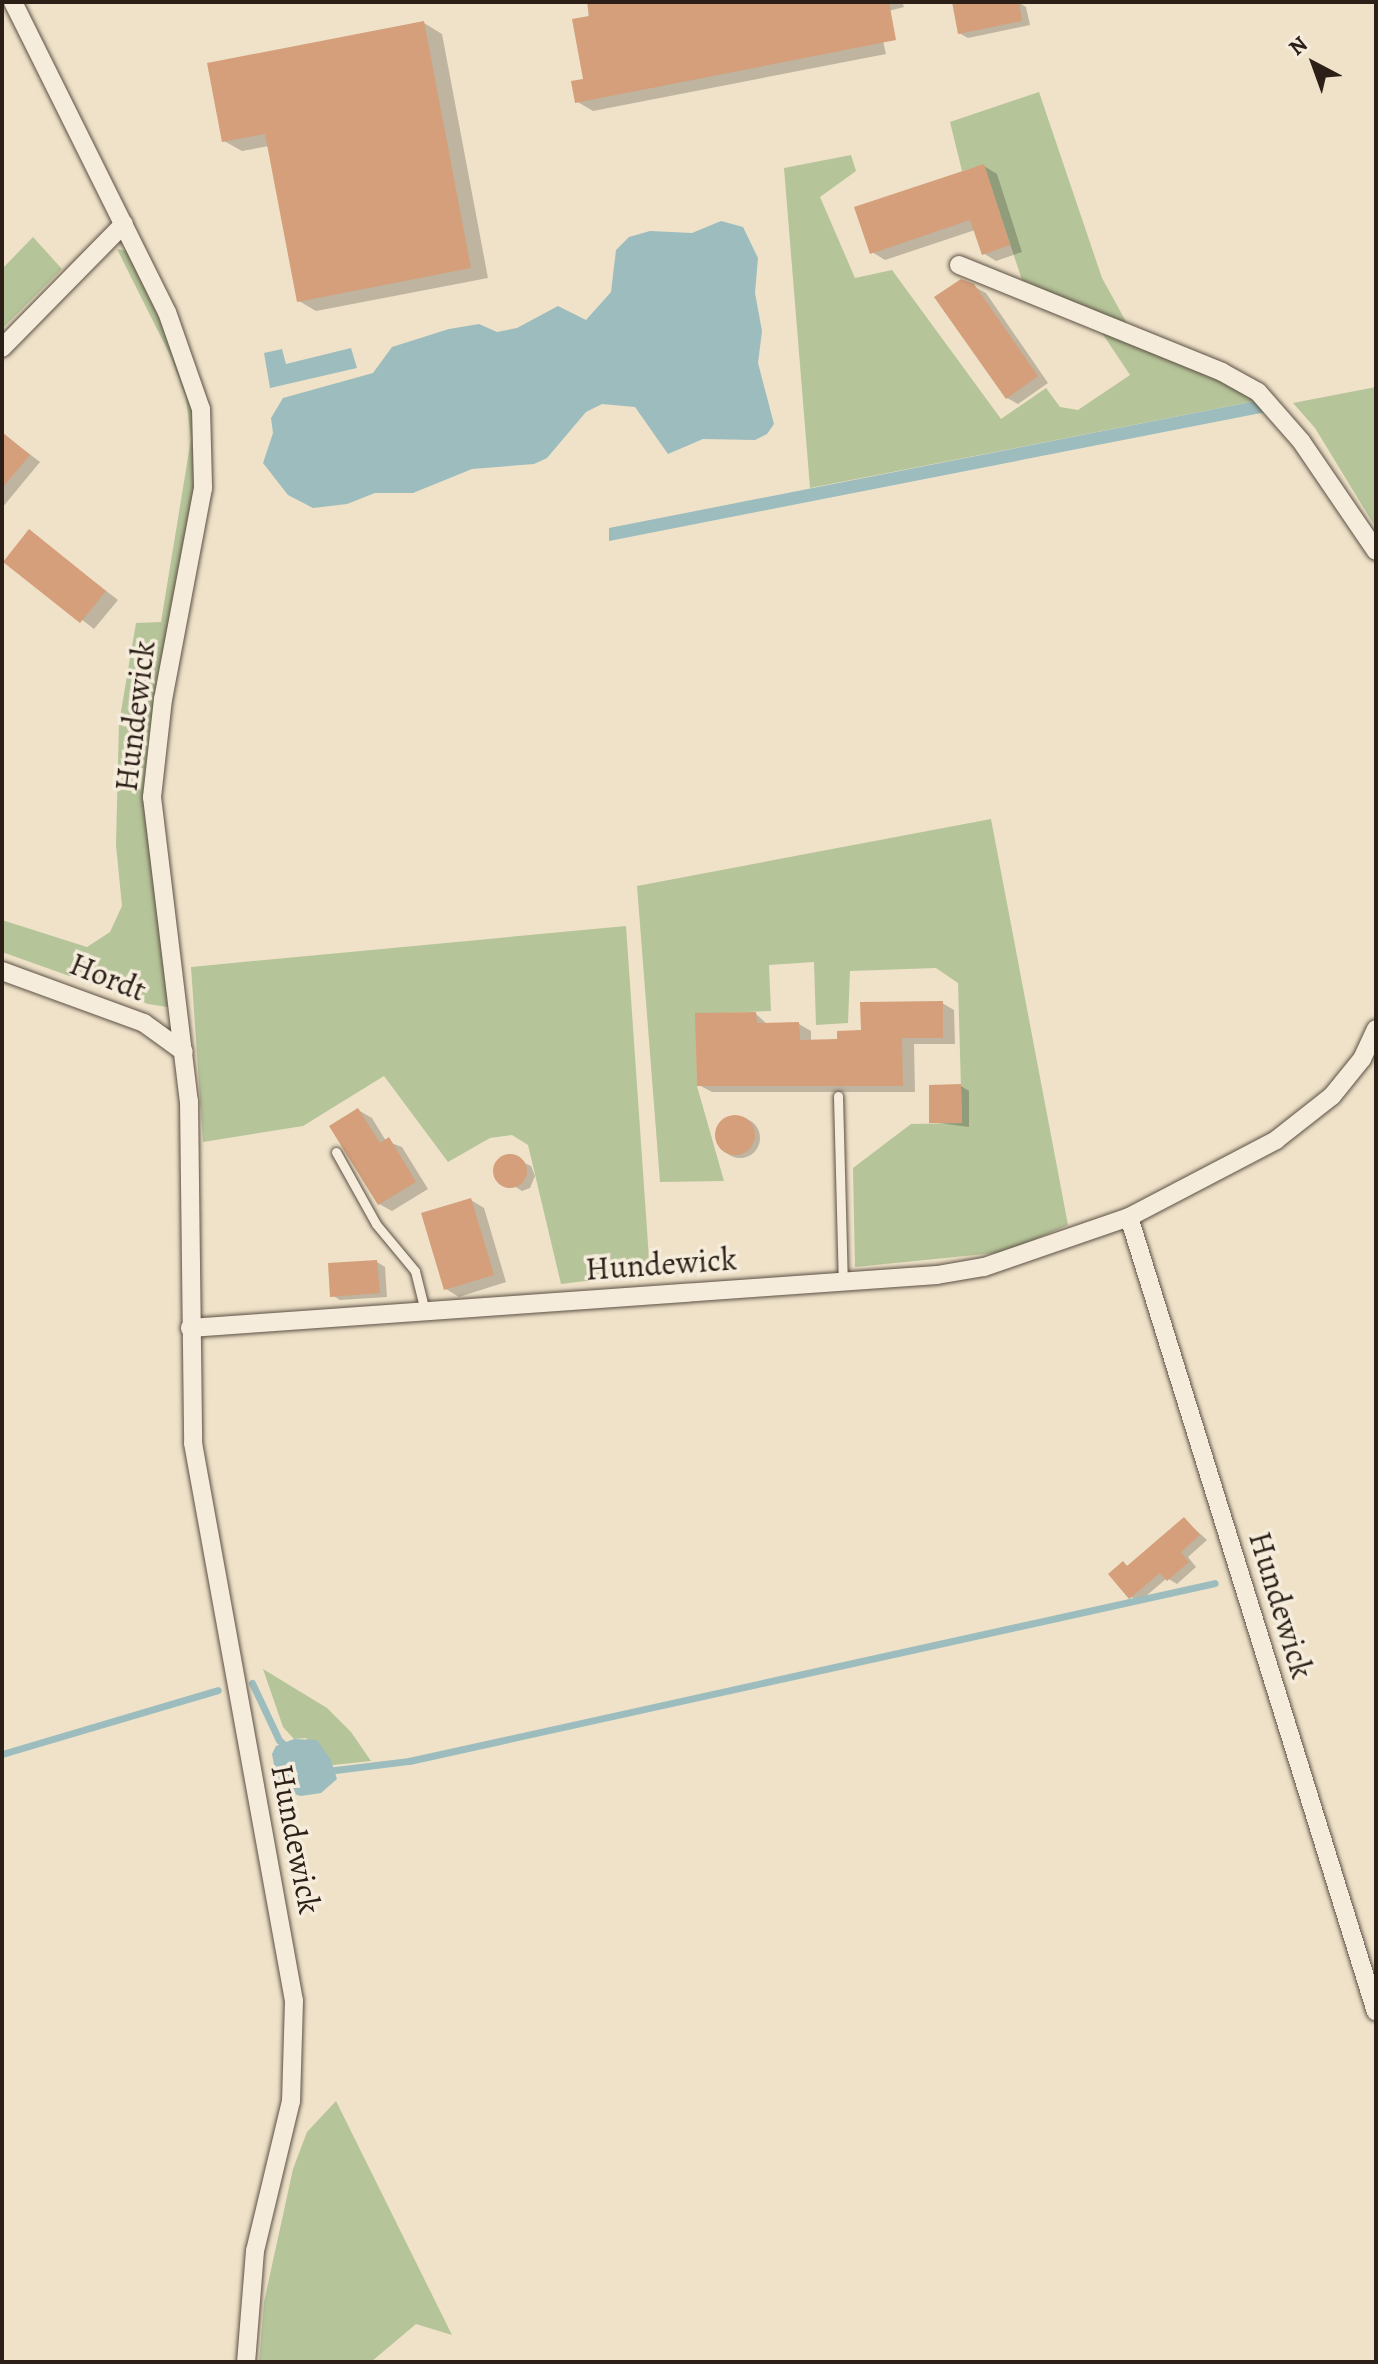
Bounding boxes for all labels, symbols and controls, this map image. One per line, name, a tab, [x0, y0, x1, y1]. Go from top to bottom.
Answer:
north arrow	[1274, 24, 1354, 104]
text: N	[1282, 29, 1314, 62]
street label: Hundewick	[107, 638, 163, 794]
street label: Hordt	[64, 944, 152, 1010]
street label: Hundewick	[584, 1240, 738, 1288]
street label: Hundewick	[1240, 1527, 1322, 1683]
street label: Hundewick	[263, 1761, 329, 1917]

